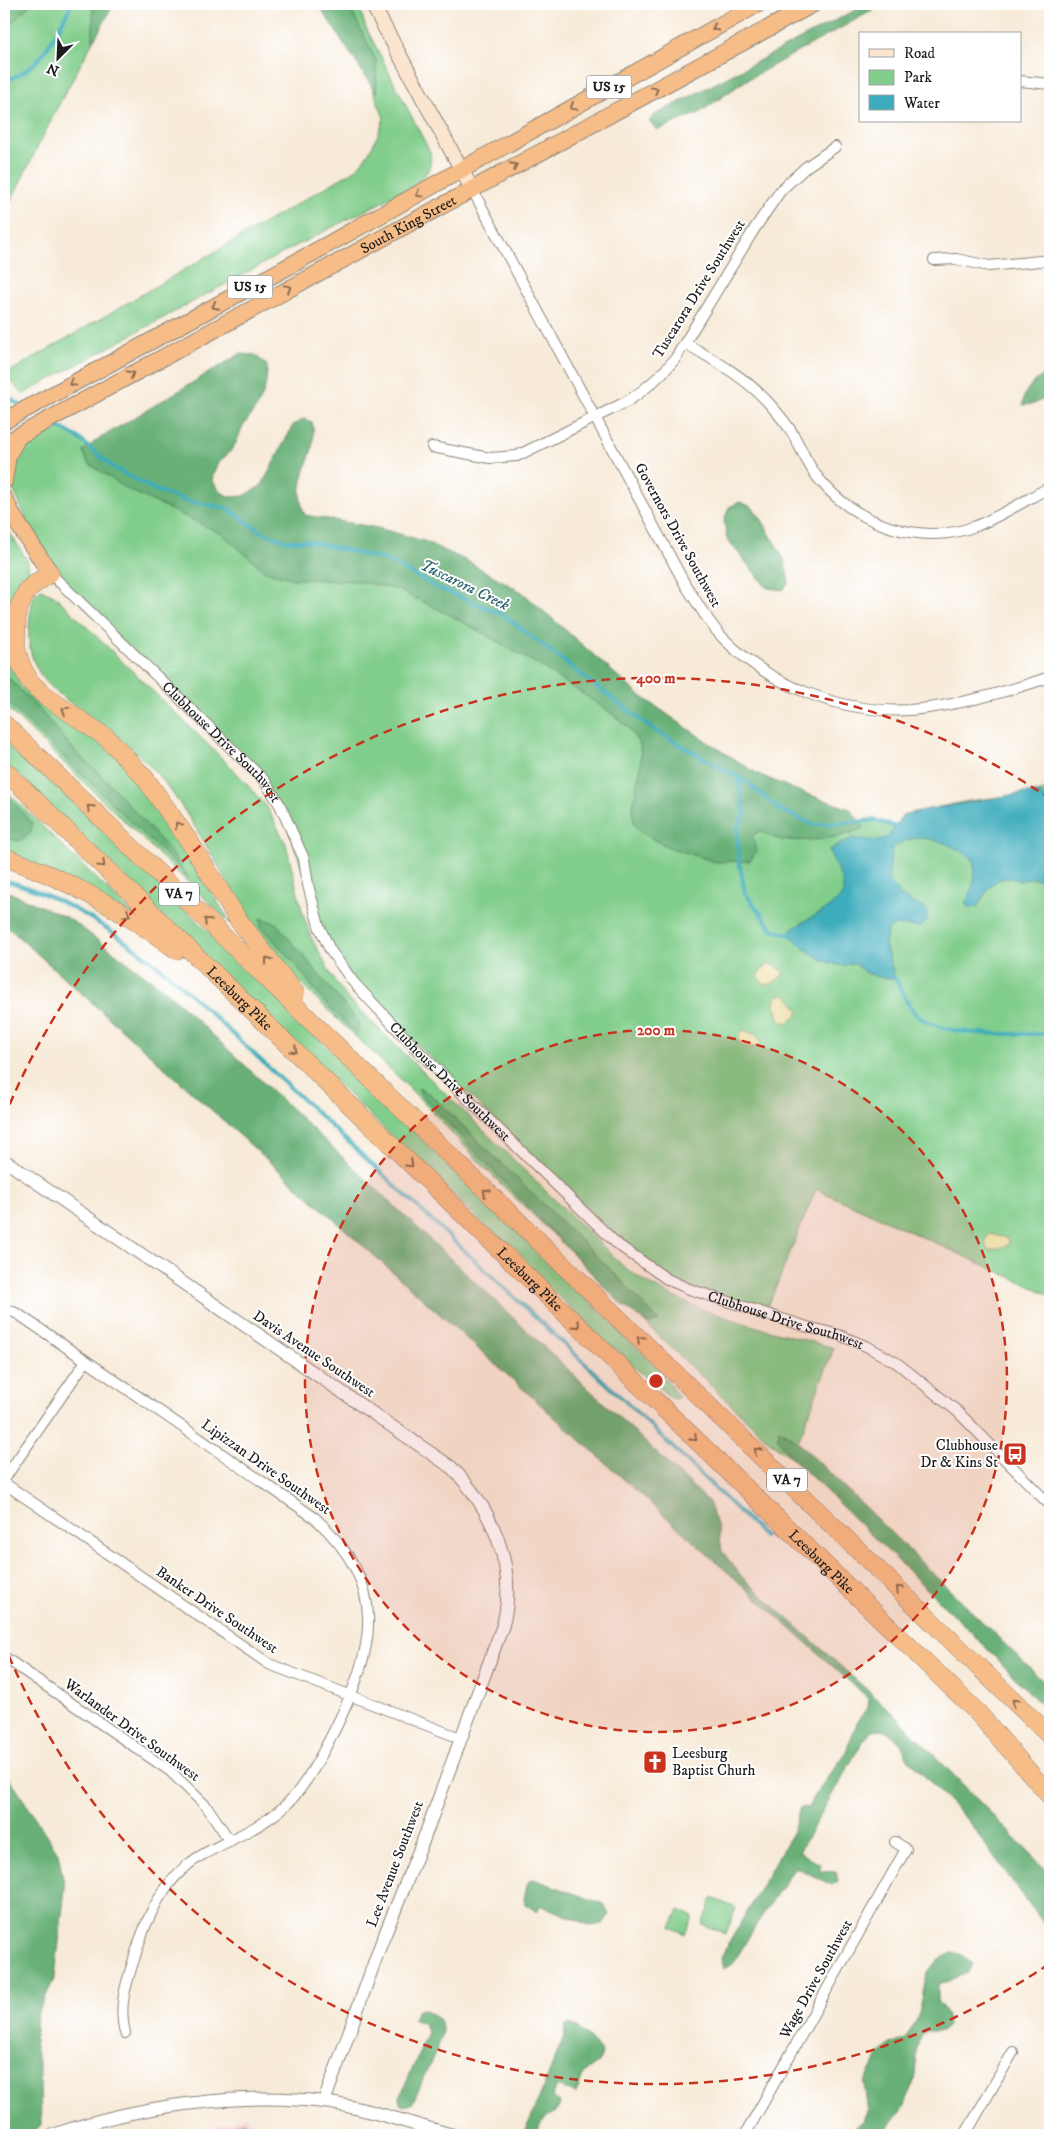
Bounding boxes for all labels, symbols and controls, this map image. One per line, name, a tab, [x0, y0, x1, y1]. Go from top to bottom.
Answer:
one-way arrow	[711, 21, 720, 31]
north arrow	[32, 32, 82, 82]
legend	[859, 32, 1022, 122]
text: Road	[904, 44, 936, 63]
text: N	[44, 58, 62, 80]
text: Park	[904, 68, 933, 87]
road number: US 15	[586, 75, 632, 98]
one-way arrow	[650, 86, 659, 96]
text: Water	[903, 94, 940, 113]
one-way arrow	[570, 101, 579, 111]
one-way arrow	[509, 162, 518, 172]
one-way arrow	[415, 187, 424, 197]
street label: South King Street	[357, 190, 460, 258]
street label: Tuscarora Drive Southwest	[648, 216, 750, 362]
road number: US 15	[228, 276, 272, 298]
one-way arrow	[283, 284, 292, 294]
one-way arrow	[211, 300, 220, 310]
one-way arrow	[125, 371, 134, 381]
one-way arrow	[68, 377, 77, 387]
street label: Governors Drive Southwest	[630, 459, 726, 611]
water label: Tuscarora Creek	[417, 555, 513, 615]
text: 400 m	[635, 669, 676, 688]
street label: Clubhouse Drive Southwest	[158, 677, 285, 806]
one-way arrow	[62, 706, 71, 716]
one-way arrow	[87, 805, 96, 814]
one-way arrow	[175, 821, 184, 830]
one-way arrow	[96, 858, 105, 867]
road number: VA 7	[159, 882, 199, 906]
one-way arrow	[122, 908, 131, 918]
one-way arrow	[204, 918, 213, 927]
one-way arrow	[265, 956, 274, 966]
street label: Leesburg Pike	[203, 962, 277, 1034]
street label: Clubhouse Drive Southwest	[385, 1017, 515, 1145]
text: 200 m	[637, 1021, 676, 1040]
one-way arrow	[288, 1044, 297, 1053]
one-way arrow	[404, 1158, 413, 1167]
one-way arrow	[483, 1189, 492, 1198]
street label: Leesburg Pike	[493, 1243, 567, 1315]
street label: Clubhouse Drive Southwest	[705, 1286, 867, 1354]
street label: Davis Avenue Southwest	[249, 1306, 379, 1402]
one-way arrow	[571, 1319, 580, 1328]
one-way arrow	[636, 1336, 645, 1345]
centre of rings	[647, 1372, 665, 1390]
street label: Lipizzan Drive Southwest	[198, 1415, 335, 1519]
one-way arrow	[688, 1432, 697, 1441]
place label: Clubhouse Dr & Kins St	[920, 1436, 998, 1472]
bus stop icon: Clubhouse Dr & Kins St	[1002, 1441, 1028, 1467]
one-way arrow	[754, 1448, 763, 1457]
road number: VA 7	[767, 1468, 807, 1492]
street label: Leesburg Pike	[785, 1525, 859, 1598]
street label: Banker Drive Southwest	[152, 1562, 282, 1658]
one-way arrow	[896, 1586, 905, 1595]
street label: Warlander Drive Southwest	[60, 1674, 204, 1786]
one-way arrow	[1012, 1699, 1021, 1708]
place label: Leesburg Baptist Churh	[672, 1744, 756, 1780]
church icon: Leesburg Baptist Churh	[642, 1749, 668, 1775]
street label: Lee Avenue Southwest	[362, 1798, 428, 1930]
street label: Wage Drive Southwest	[775, 1916, 857, 2043]

